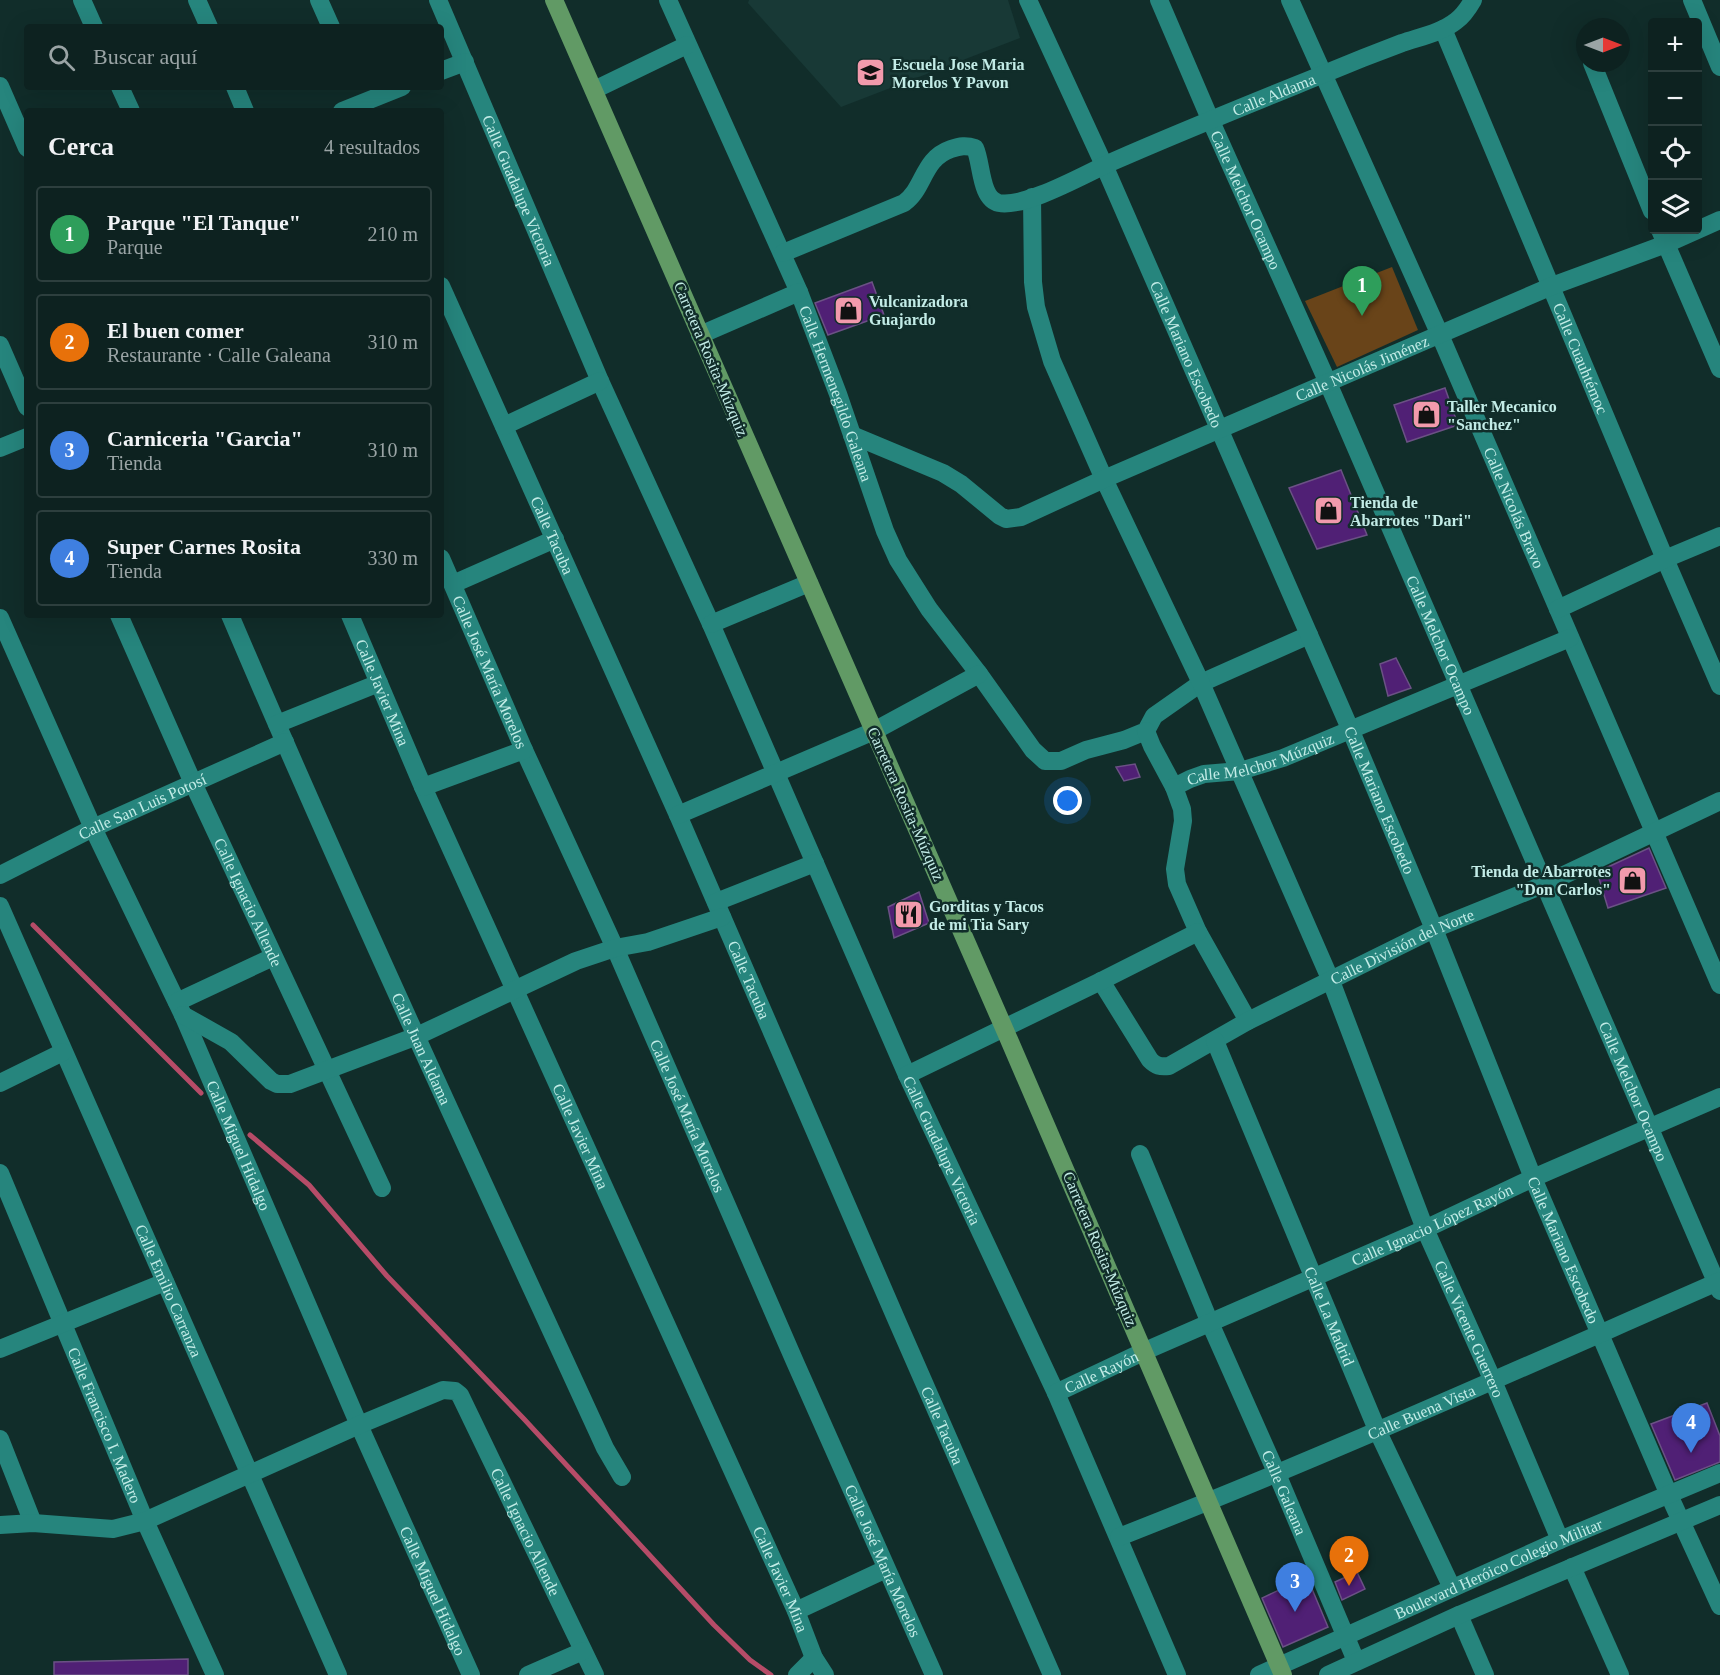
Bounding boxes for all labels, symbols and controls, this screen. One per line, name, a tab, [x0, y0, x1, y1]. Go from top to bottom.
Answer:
north arrow	[1576, 18, 1630, 72]
map controls	[1648, 18, 1702, 234]
button: +	[1648, 18, 1702, 72]
search box	[24, 24, 444, 90]
icon: search	[45, 41, 78, 74]
text: Buscar aquí	[93, 44, 197, 69]
place label: Escuela Jose Maria Morelos Y Pavon	[892, 56, 1024, 91]
school or university icon: Escuela Jose Maria Morelos Y Pavon	[855, 57, 887, 89]
street label: Calle Aldama	[1230, 70, 1317, 119]
button: −	[1648, 72, 1702, 126]
street label: Calle Guadalupe Victoria	[479, 112, 559, 269]
button: locate	[1648, 126, 1702, 180]
street label: Calle Melchor Ocampo	[1208, 128, 1285, 272]
text: Cerca	[48, 132, 114, 161]
text: 4 resultados	[324, 136, 420, 158]
button: layers	[1648, 180, 1702, 234]
text: Parque "El Tanque"	[107, 210, 301, 235]
text: 1	[65, 223, 75, 245]
text: 210 m	[367, 223, 418, 245]
text: Parque	[107, 236, 163, 258]
pin: 1	[1342, 266, 1382, 316]
street label: Calle Mariano Escobedo	[1147, 278, 1226, 430]
street label: Carretera Rosita-Múzquiz	[670, 279, 751, 439]
place label: Vulcanizadora Guajardo	[869, 293, 968, 329]
shop icon: Vulcanizadora Guajardo	[832, 294, 864, 326]
street label: Calle Cuauhtémoc	[1550, 300, 1612, 416]
street label: Calle Hermenegildo Galeana	[796, 303, 876, 483]
text: El buen comer	[107, 318, 244, 343]
text: 2	[65, 331, 75, 353]
text: 310 m	[367, 331, 418, 353]
street label: Calle Nicolás Jiménez	[1293, 332, 1431, 404]
text: Restaurante · Calle Galeana	[107, 344, 331, 366]
place label: Taller Mecanico "Sanchez"	[1447, 398, 1557, 433]
shop icon: Taller Mecanico "Sanchez"	[1410, 399, 1442, 431]
text: Carniceria "Garcia"	[107, 426, 303, 451]
text: 3	[65, 439, 75, 461]
text: 310 m	[367, 439, 418, 461]
street label: Calle Nicolás Bravo	[1481, 445, 1548, 571]
text: Tienda	[107, 452, 162, 474]
street label: Calle Tacuba	[528, 494, 577, 577]
place label: Tienda de Abarrotes "Dari"	[1350, 494, 1472, 529]
shop icon: Tienda de Abarrotes "Dari"	[1313, 495, 1345, 527]
text: Super Carnes Rosita	[107, 534, 301, 559]
text: 4	[65, 547, 75, 569]
text: 330 m	[367, 547, 418, 569]
text: Tienda	[107, 560, 162, 582]
street label: Calle Melchor Ocampo	[1404, 573, 1479, 717]
street label: Calle José María Morelos	[450, 593, 531, 751]
street label: Calle Javier Mina	[353, 637, 413, 748]
street label: Carretera Rosita-Múzquiz	[863, 724, 948, 884]
street label: Calle Mariano Escobedo	[1341, 724, 1418, 876]
street label: Calle Melchor Múzquiz	[1184, 729, 1336, 788]
street label: Calle San Luis Potosí	[75, 770, 209, 843]
your location	[1053, 786, 1082, 815]
street label: Calle Ignacio Allende	[211, 835, 286, 969]
place label: Tienda de Abarrotes "Don Carlos"	[1471, 863, 1611, 898]
shop icon: Tienda de Abarrotes "Don Carlos"	[1616, 864, 1648, 896]
place label: Gorditas y Tacos de mi Tia Sary	[929, 898, 1044, 934]
restaurant icon: Gorditas y Tacos de mi Tia Sary	[892, 899, 924, 931]
street label: Calle División del Norte	[1327, 905, 1476, 987]
street label: Calle Tacuba	[725, 938, 774, 1021]
street label: Calle Juan Aldama	[389, 990, 455, 1107]
street label: Calle Melchor Ocampo	[1596, 1019, 1671, 1164]
street label: Calle José María Morelos	[647, 1037, 729, 1195]
street label: Calle Guadalupe Victoria	[900, 1073, 984, 1227]
street label: Calle Miguel Hidalgo	[204, 1078, 274, 1213]
street label: Calle Javier Mina	[550, 1081, 612, 1191]
street label: Carretera Rosita-Múzquiz	[1059, 1169, 1140, 1329]
street label: Calle Mariano Escobedo	[1525, 1174, 1603, 1326]
street label: Calle Ignacio López Rayón	[1349, 1180, 1515, 1269]
street label: Calle Emilio Carranza	[132, 1222, 206, 1359]
street label: Calle Vicente Guerrero	[1432, 1258, 1507, 1400]
street label: Calle La Madrid	[1301, 1264, 1358, 1368]
street label: Calle Francisco I. Madero	[65, 1345, 145, 1505]
street label: Calle Rayón	[1062, 1347, 1141, 1396]
street label: Calle Buena Vista	[1365, 1381, 1477, 1443]
street label: Calle Tacuba	[918, 1384, 967, 1467]
pin: 4	[1672, 1404, 1710, 1453]
street label: Calle Galeana	[1259, 1447, 1310, 1537]
street label: Calle Ignacio Allende	[488, 1465, 564, 1598]
street label: Calle José María Morelos	[842, 1482, 925, 1640]
street label: Boulevard Heróico Colegio Militar	[1392, 1515, 1605, 1622]
street label: Calle Javier Mina	[750, 1523, 812, 1634]
street label: Calle Miguel Hidalgo	[397, 1524, 470, 1658]
pin: 2	[1330, 1536, 1368, 1586]
pin: 3	[1276, 1562, 1314, 1612]

